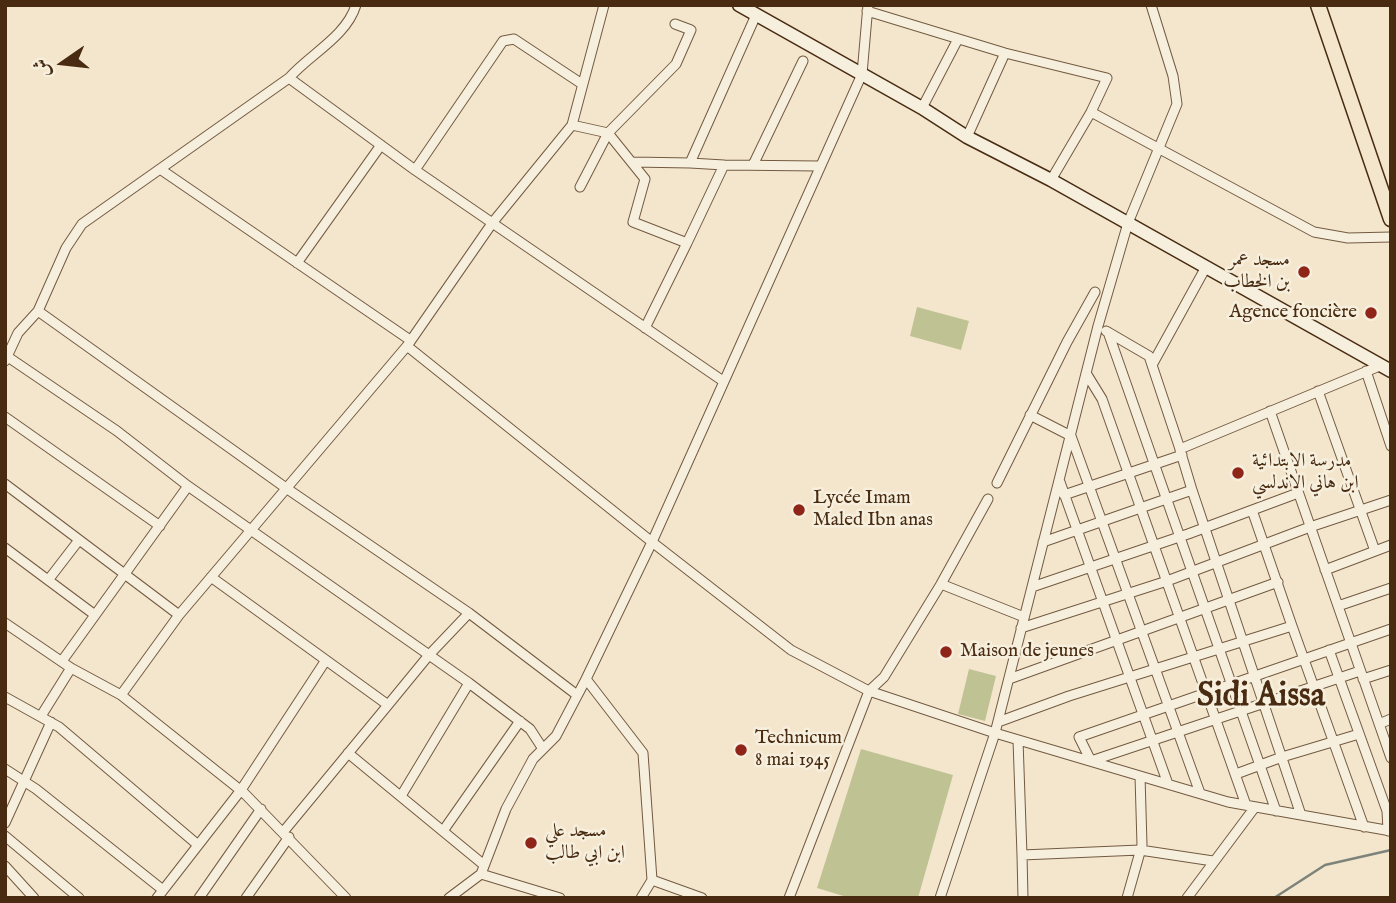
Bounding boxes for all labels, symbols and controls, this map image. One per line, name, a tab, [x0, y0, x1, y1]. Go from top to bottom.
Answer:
north arrow	[28, 28, 98, 98]
text: ش	[29, 56, 57, 80]
place label: مسجد عمر بن الخطاب	[1223, 250, 1290, 294]
marker: مسجد عمر بن الخطاب	[1296, 264, 1312, 280]
place label: Agence foncière	[1229, 302, 1357, 324]
marker: Agence foncière	[1363, 305, 1379, 321]
place label: مدرسة الابتدائية ابن هاني الاندلسي	[1252, 451, 1359, 495]
marker: مدرسة الابتدائية ابن هاني الاندلسي	[1230, 465, 1246, 481]
place label: Lycée Imam Maled Ibn anas	[813, 488, 933, 532]
marker: Lycée Imam Maled Ibn anas	[791, 502, 807, 518]
place label: Maison de jeunes	[960, 641, 1094, 663]
marker: Maison de jeunes	[938, 644, 954, 660]
district label: Sidi Aissa	[1197, 678, 1325, 718]
place label: Technicum 8 mai 1945	[755, 728, 842, 772]
marker: Technicum 8 mai 1945	[733, 742, 749, 758]
place label: مسجد علي ابن ابي طالب	[545, 821, 625, 865]
marker: مسجد علي ابن ابي طالب	[523, 835, 539, 851]

